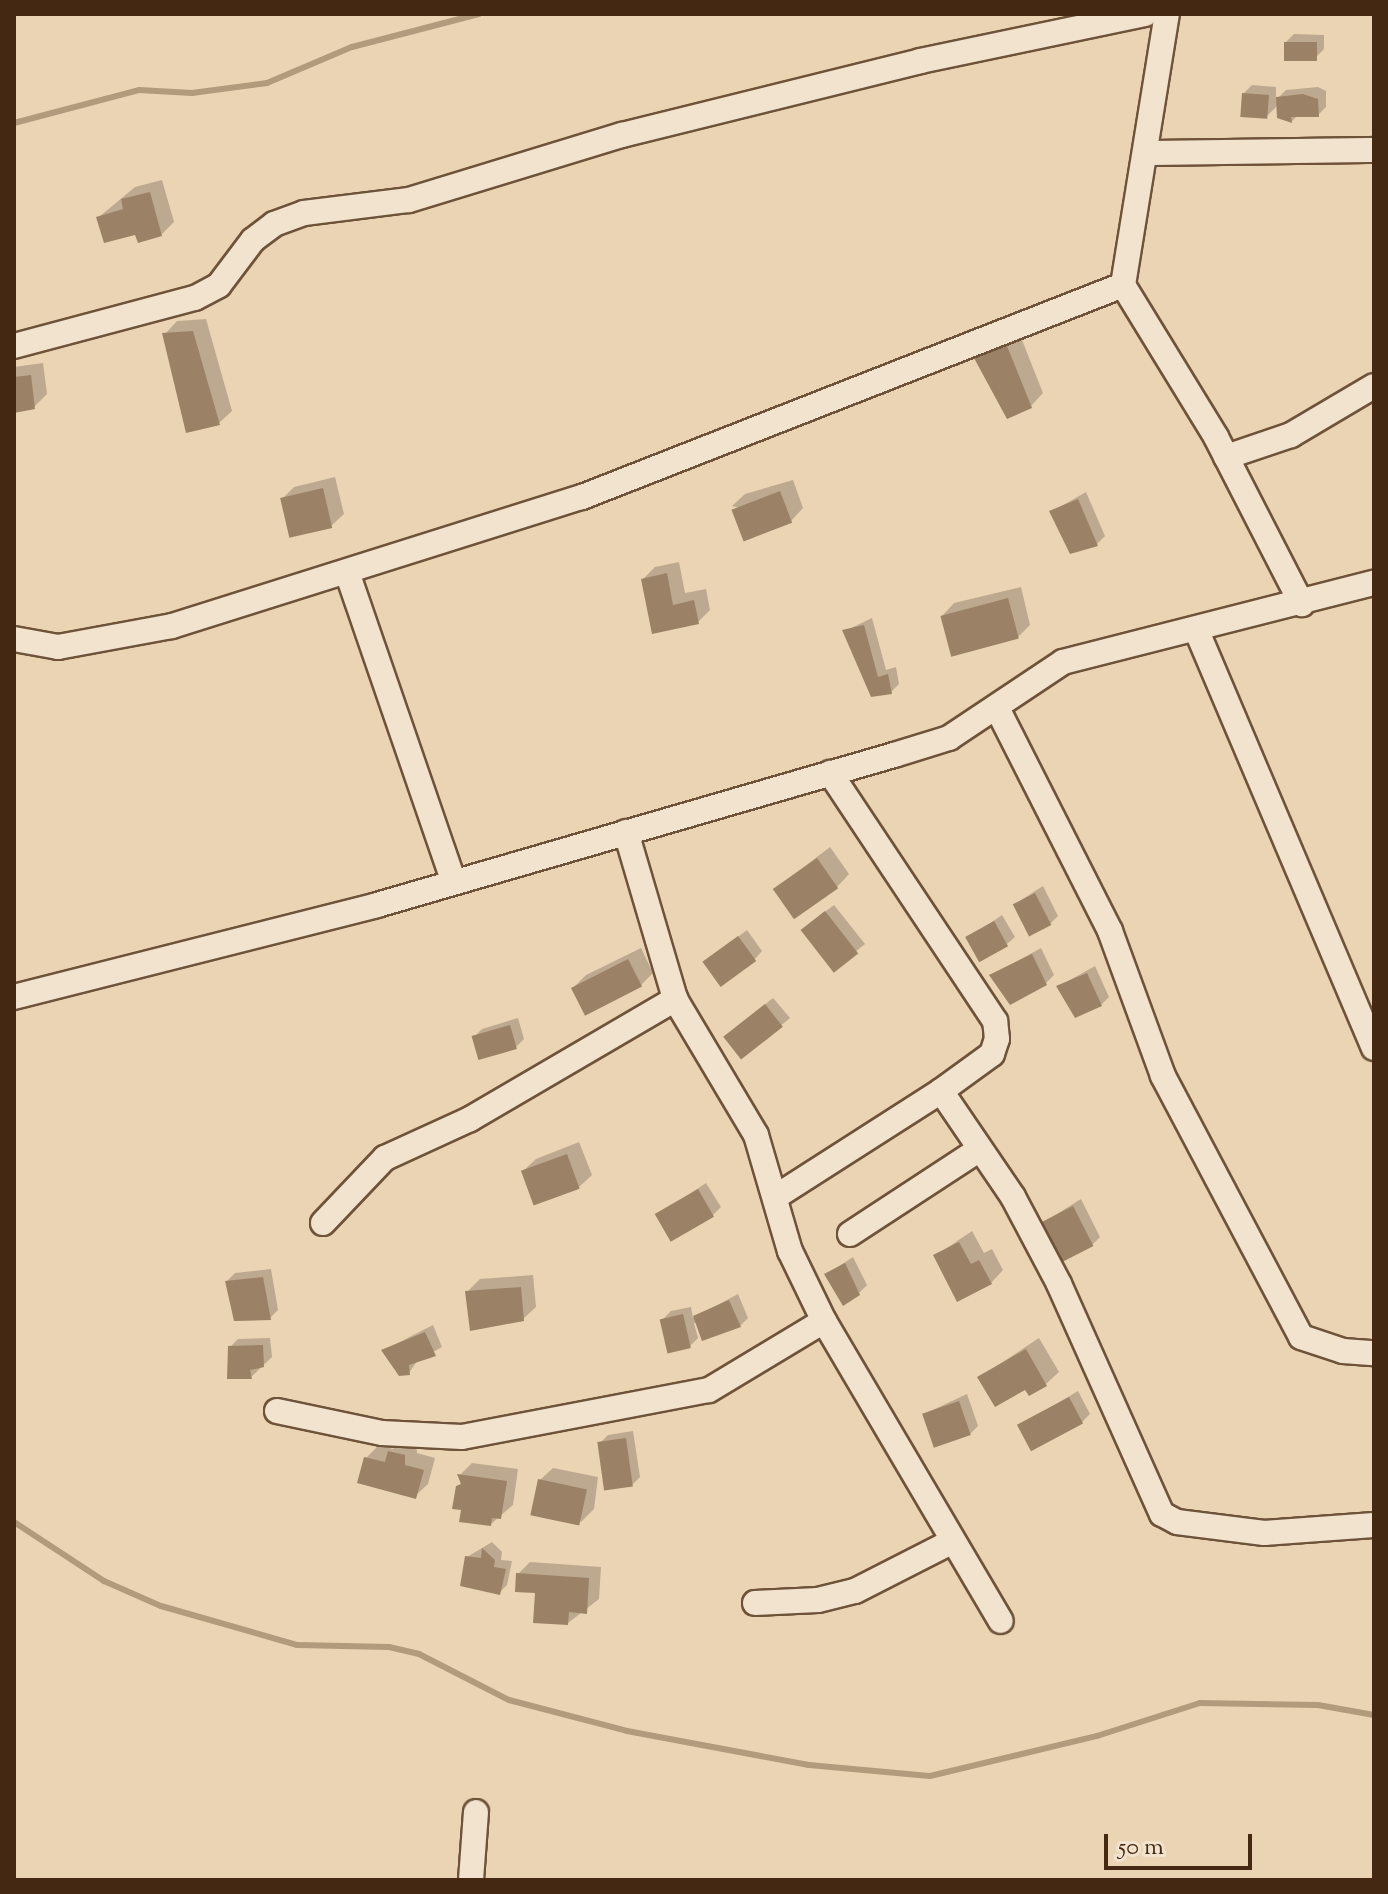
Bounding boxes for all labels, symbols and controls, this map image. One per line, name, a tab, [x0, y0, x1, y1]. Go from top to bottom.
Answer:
scale bar	[1108, 1818, 1256, 1868]
text: 50 m	[1118, 1831, 1164, 1865]

